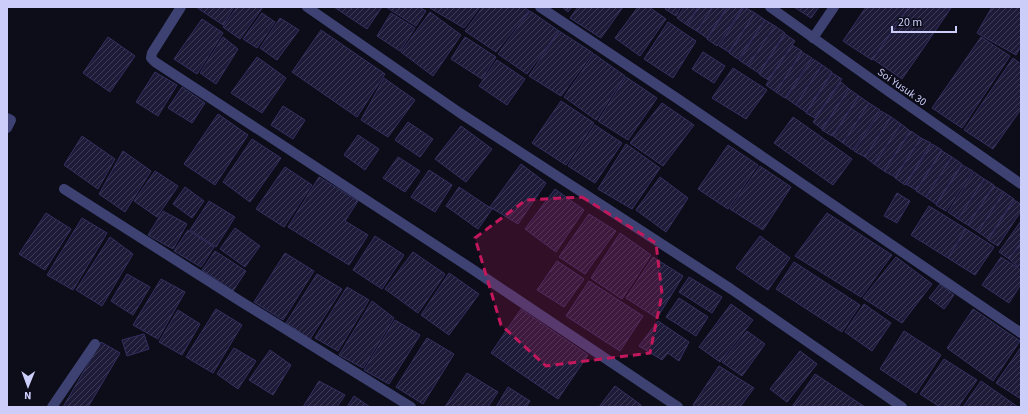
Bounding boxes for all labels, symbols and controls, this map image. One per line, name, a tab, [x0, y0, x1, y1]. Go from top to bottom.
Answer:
scale bar	[892, 8, 956, 34]
text: 20 m	[898, 14, 922, 31]
street label: Soi Yusuk 30	[874, 65, 930, 109]
north arrow	[8, 366, 48, 406]
text: N	[24, 388, 32, 403]

